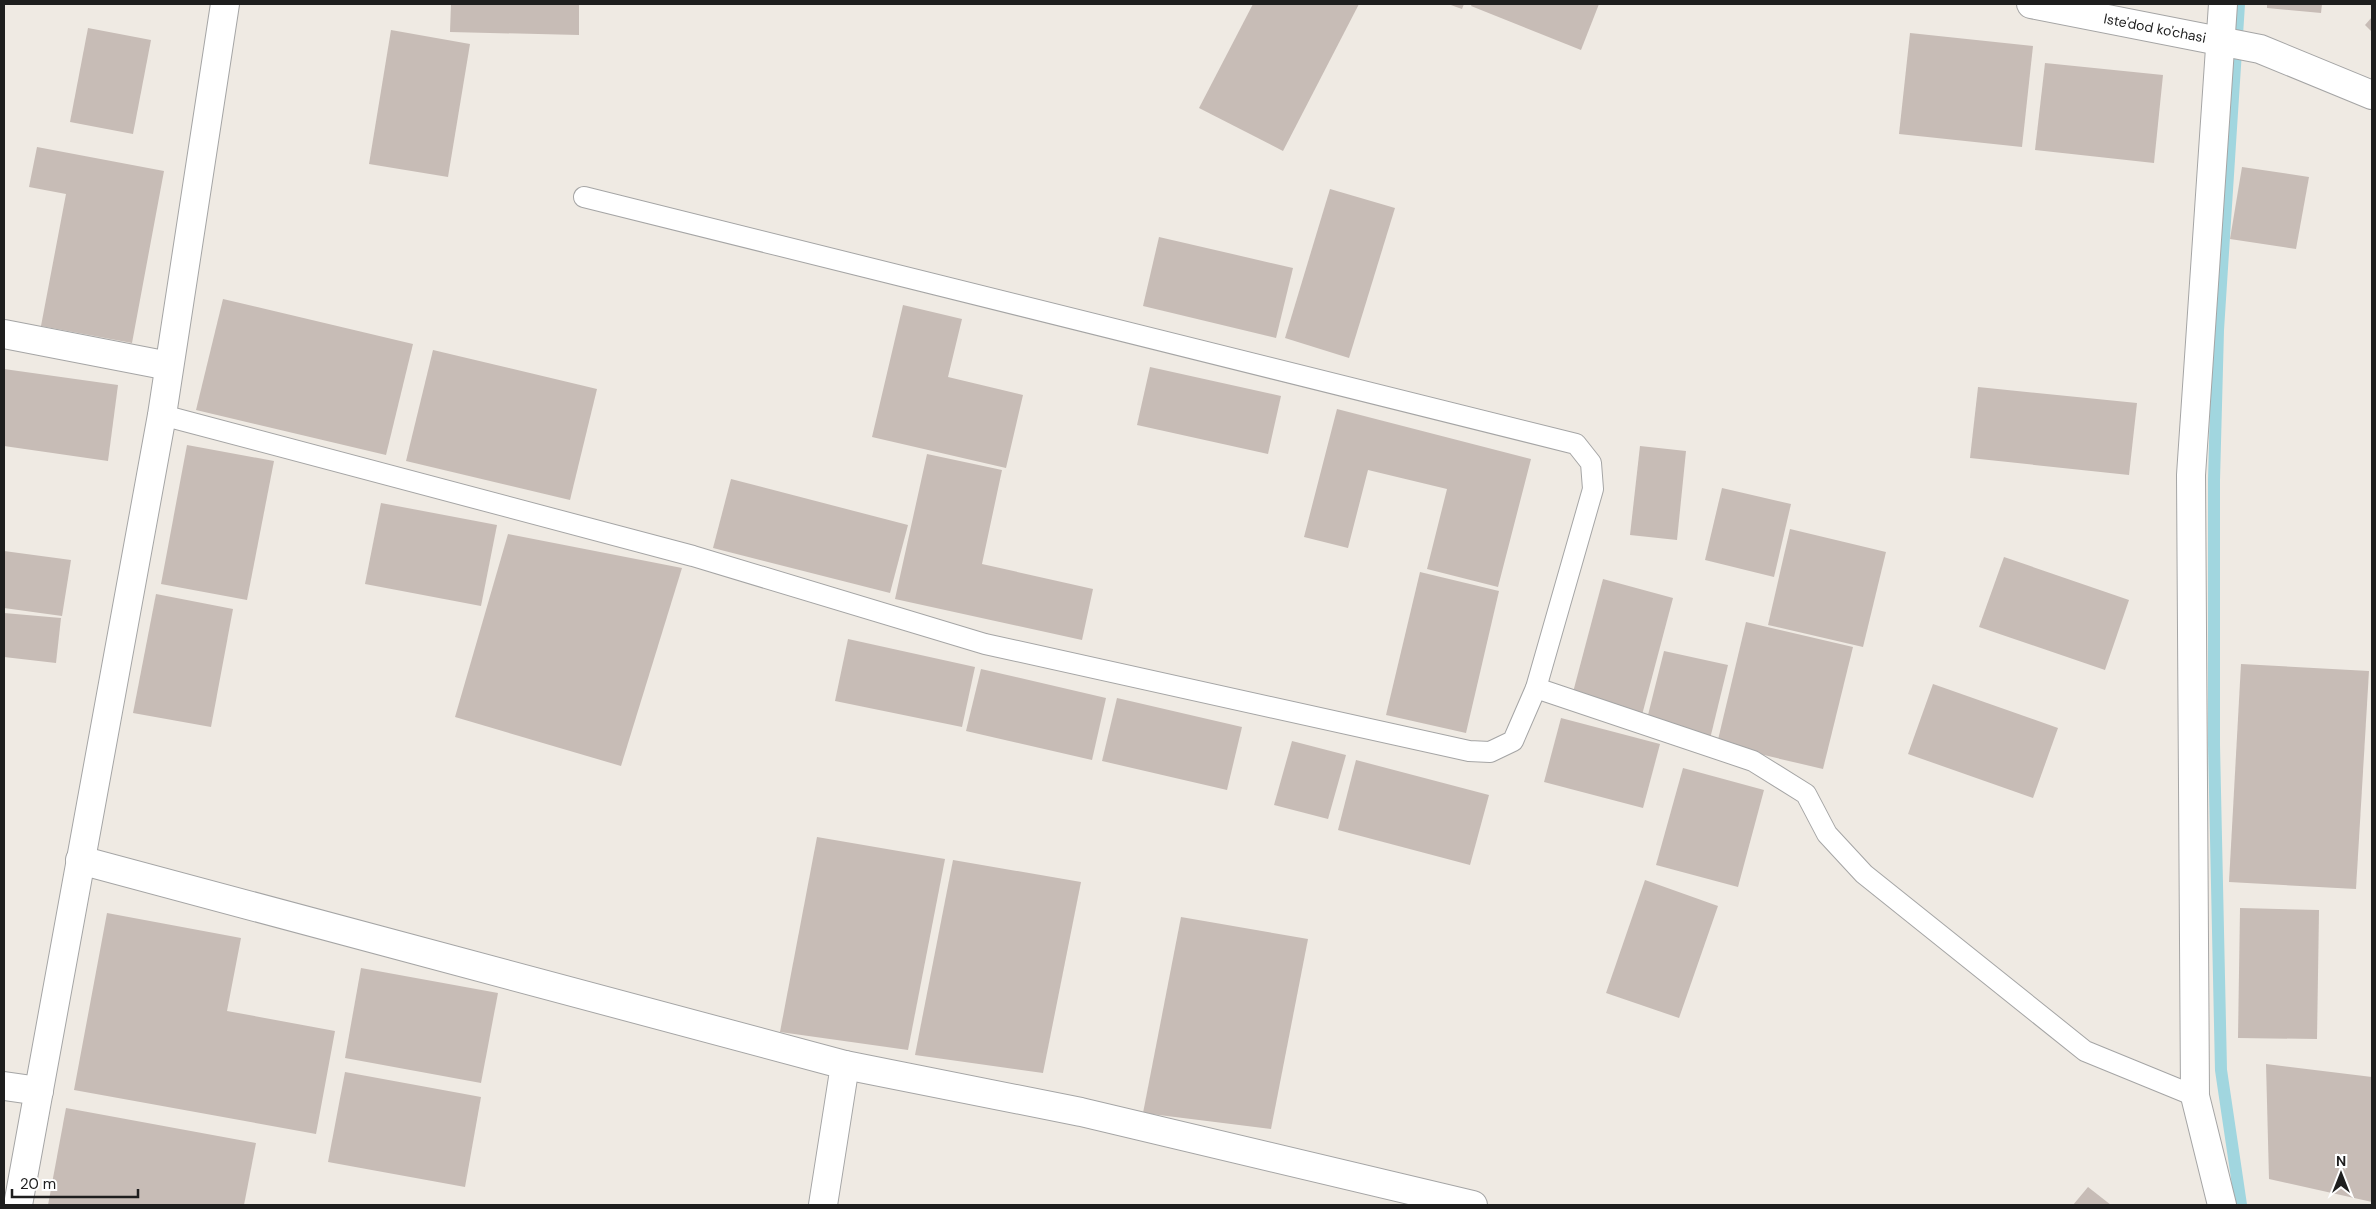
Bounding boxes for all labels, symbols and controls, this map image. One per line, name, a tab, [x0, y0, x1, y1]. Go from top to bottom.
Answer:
street label: Iste'dod ko'chasi	[2102, 9, 2208, 47]
north arrow	[2316, 1149, 2366, 1199]
text: N	[2336, 1152, 2346, 1170]
scale bar	[12, 1166, 139, 1198]
text: 20 m	[20, 1174, 56, 1194]

